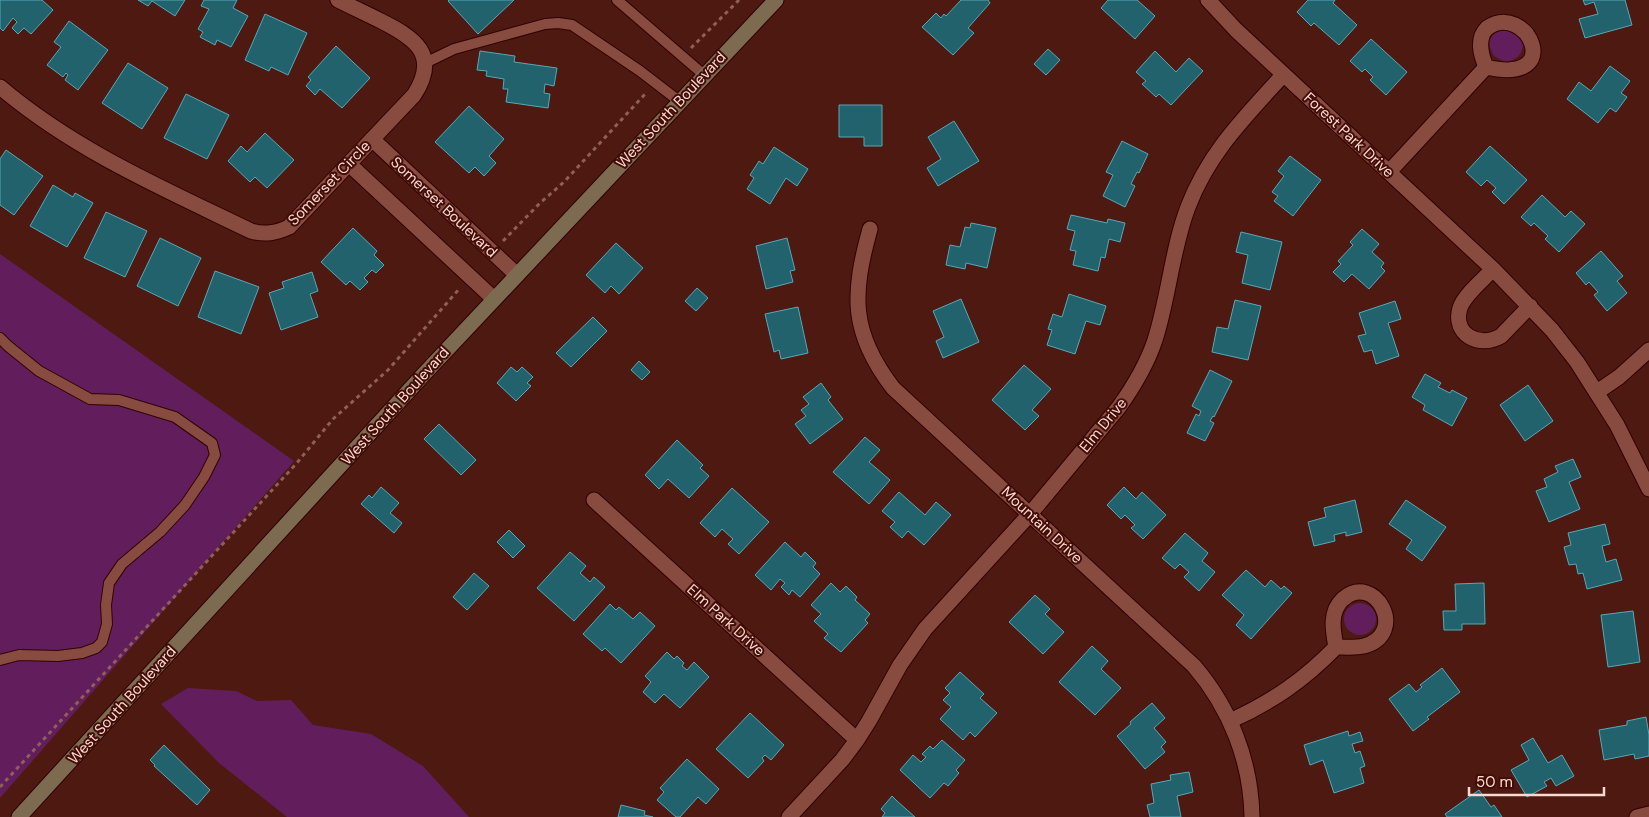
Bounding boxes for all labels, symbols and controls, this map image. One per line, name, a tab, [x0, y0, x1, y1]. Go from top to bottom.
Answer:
street label: West South Boulevard	[612, 47, 730, 173]
street label: Forest Park Drive	[1300, 88, 1398, 182]
street label: Somerset Circle	[283, 136, 375, 230]
street label: Somerset Boulevard	[386, 152, 502, 262]
street label: West South Boulevard	[337, 343, 453, 469]
street label: Elm Drive	[1075, 394, 1131, 456]
street label: Mountain Drive	[997, 482, 1087, 568]
street label: Elm Park Drive	[683, 580, 769, 660]
street label: West South Boulevard	[64, 642, 180, 768]
scale bar	[1469, 764, 1604, 796]
text: 50 m	[1476, 772, 1513, 792]

